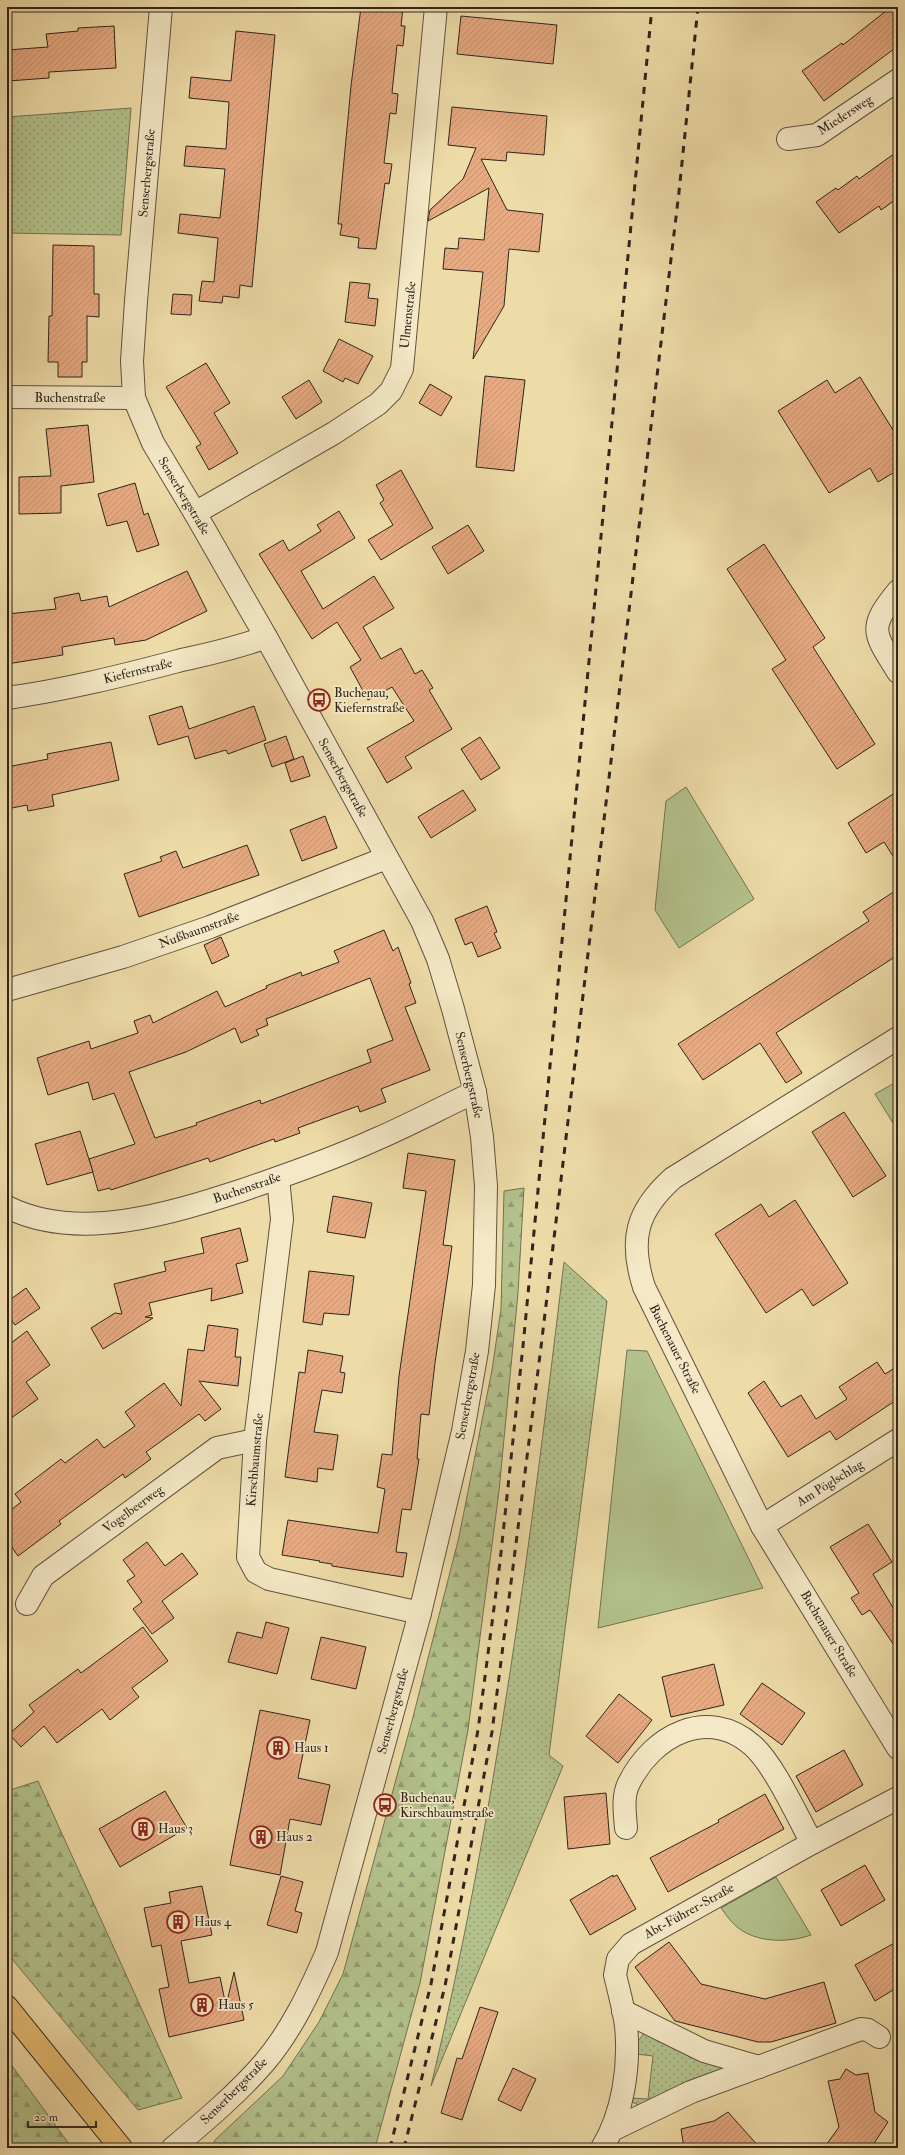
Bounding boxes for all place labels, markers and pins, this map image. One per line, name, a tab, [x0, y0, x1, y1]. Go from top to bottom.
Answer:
place label: Buchenau, Kiefernstraße	[334, 685, 405, 716]
bus stop icon: Buchenau, Kiefernstraße	[306, 687, 332, 713]
building icon: Haus 1	[265, 1735, 291, 1761]
place label: Haus 1	[294, 1740, 329, 1756]
place label: Buchenau, Kirschbaumstraße	[400, 1790, 494, 1821]
bus stop icon: Buchenau, Kirschbaumstraße	[372, 1792, 398, 1818]
building icon: Haus 3	[130, 1816, 156, 1842]
place label: Haus 3	[158, 1821, 193, 1837]
building icon: Haus 2	[248, 1824, 274, 1850]
place label: Haus 2	[276, 1829, 313, 1845]
building icon: Haus 4	[165, 1909, 191, 1935]
place label: Haus 4	[194, 1914, 232, 1930]
building icon: Haus 5	[189, 1992, 215, 2018]
place label: Haus 5	[218, 1997, 254, 2013]

